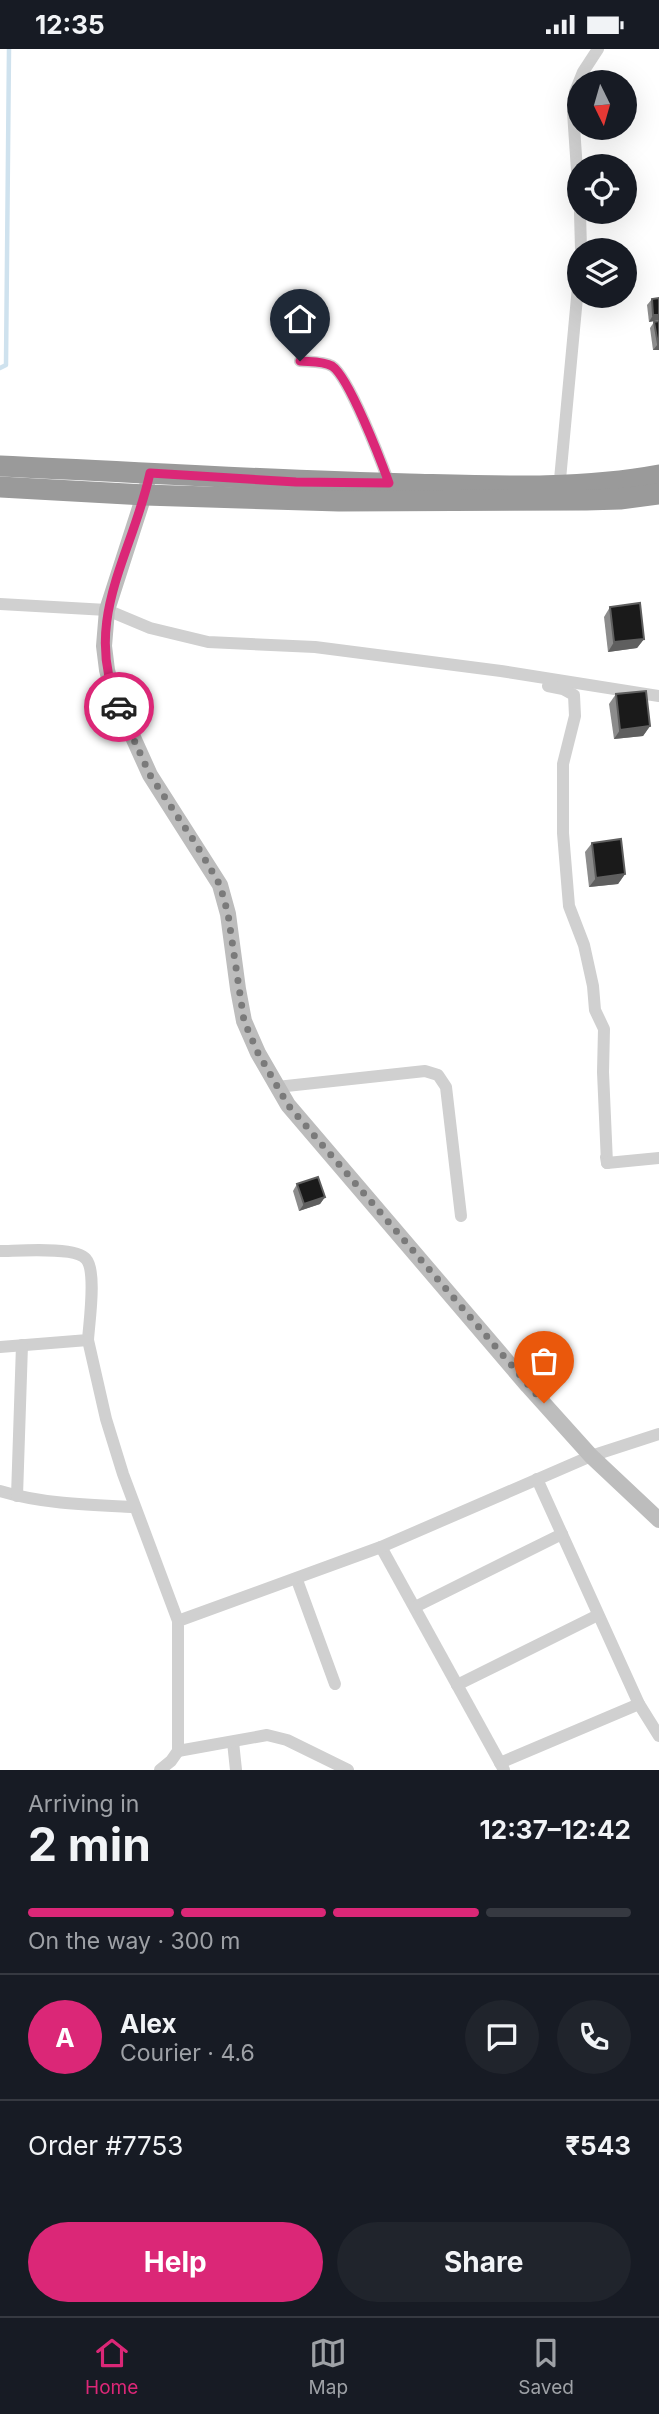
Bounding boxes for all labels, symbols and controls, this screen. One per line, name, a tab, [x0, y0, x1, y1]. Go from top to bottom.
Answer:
text: 12:35	[35, 9, 105, 40]
north arrow	[567, 70, 637, 140]
map controls	[567, 70, 637, 308]
button: locate	[567, 154, 637, 224]
button: layers	[567, 238, 637, 308]
pin	[270, 289, 330, 361]
icon: home	[281, 300, 319, 338]
courier	[84, 672, 154, 742]
icon: car	[100, 688, 138, 726]
pin	[514, 1331, 574, 1403]
icon: bag	[525, 1342, 563, 1380]
text: Arriving in	[28, 1790, 139, 1818]
text: 12:37–12:42	[480, 1814, 631, 1845]
text: 2 min	[28, 1816, 151, 1872]
text: On the way · 300 m	[28, 1927, 240, 1955]
button: chat	[465, 2000, 539, 2074]
button: phone	[557, 2000, 631, 2074]
text: Alex	[120, 2008, 177, 2039]
text: A	[55, 2022, 75, 2053]
text: Courier · 4.6	[120, 2039, 255, 2067]
text: Order #7753	[28, 2130, 183, 2161]
text: ₹543	[565, 2130, 631, 2161]
button: Help	[28, 2222, 323, 2302]
button: Share	[337, 2222, 631, 2302]
tab: Home	[85, 2334, 138, 2399]
tab: Map	[309, 2334, 348, 2399]
tab: Saved	[518, 2334, 574, 2399]

